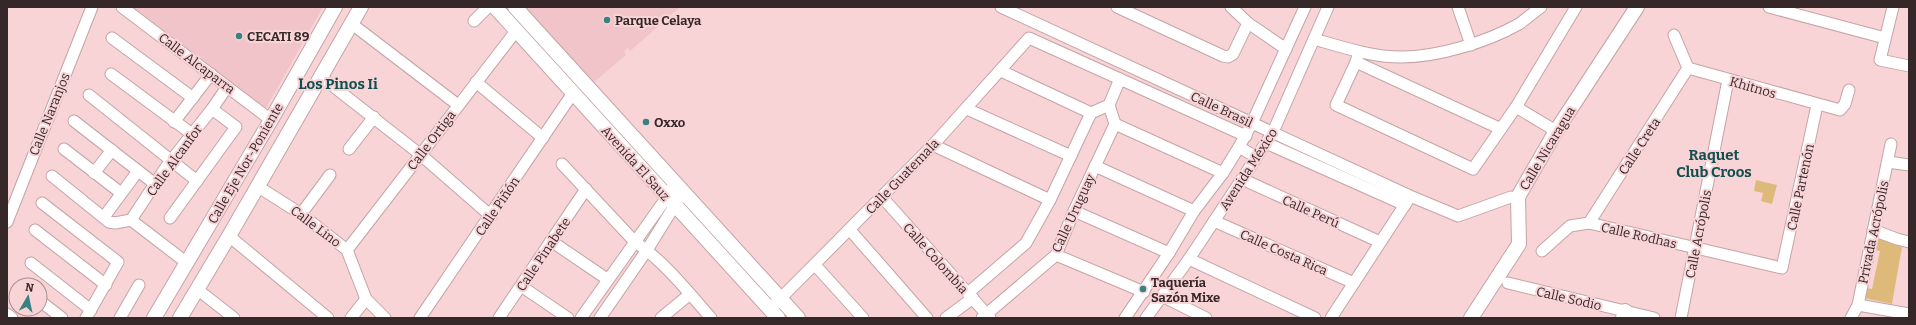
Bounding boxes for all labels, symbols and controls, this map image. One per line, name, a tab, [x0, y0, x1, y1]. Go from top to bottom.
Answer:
place label: Parque Celaya	[615, 13, 702, 28]
marker: Parque Celaya	[602, 15, 612, 25]
place label: CECATI 89	[247, 29, 310, 44]
street label: Calle Alcaparra	[156, 30, 238, 97]
marker: CECATI 89	[234, 31, 244, 41]
street label: Calle Naranjos	[26, 71, 73, 158]
street label: Khitnos	[1728, 74, 1778, 101]
district label: Los Pinos Ii	[298, 75, 378, 93]
street label: Calle Brasil	[1188, 89, 1255, 130]
street label: Calle Eje Nor-Poniente	[205, 100, 286, 226]
street label: Calle Nicaragua	[1517, 104, 1578, 193]
street label: Calle Ortiga	[404, 108, 459, 173]
place label: Oxxo	[654, 115, 686, 130]
street label: Calle Creta	[1616, 115, 1663, 177]
marker: Oxxo	[641, 117, 651, 127]
street label: Calle Alcanfor	[143, 121, 205, 199]
street label: Avenida El Sauz	[598, 123, 673, 204]
street label: Avenida México	[1216, 126, 1280, 213]
street label: Calle Guatemala	[863, 136, 942, 217]
street label: Calle Partenón	[1784, 142, 1817, 232]
district label: Raquet Club Croos	[1676, 146, 1752, 181]
street label: Calle Uruguay	[1049, 171, 1098, 255]
street label: Calle Piñón	[472, 173, 523, 239]
street label: Privada Acrópolis	[1855, 179, 1892, 285]
street label: Calle Acrópolis	[1683, 189, 1714, 280]
street label: Calle Perú	[1280, 192, 1342, 231]
street label: Calle Lino	[288, 203, 344, 250]
street label: Calle Pinabete	[513, 215, 574, 294]
street label: Calle Rodhas	[1600, 219, 1678, 251]
street label: Calle Colombia	[900, 220, 971, 297]
street label: Calle Costa Rica	[1238, 226, 1330, 278]
place label: Taquería Sazón Mixe	[1151, 275, 1220, 305]
north arrow	[8, 277, 48, 317]
text: N	[24, 281, 35, 295]
marker: Taquería Sazón Mixe	[1138, 284, 1148, 294]
street label: Calle Sodio	[1535, 284, 1603, 313]

